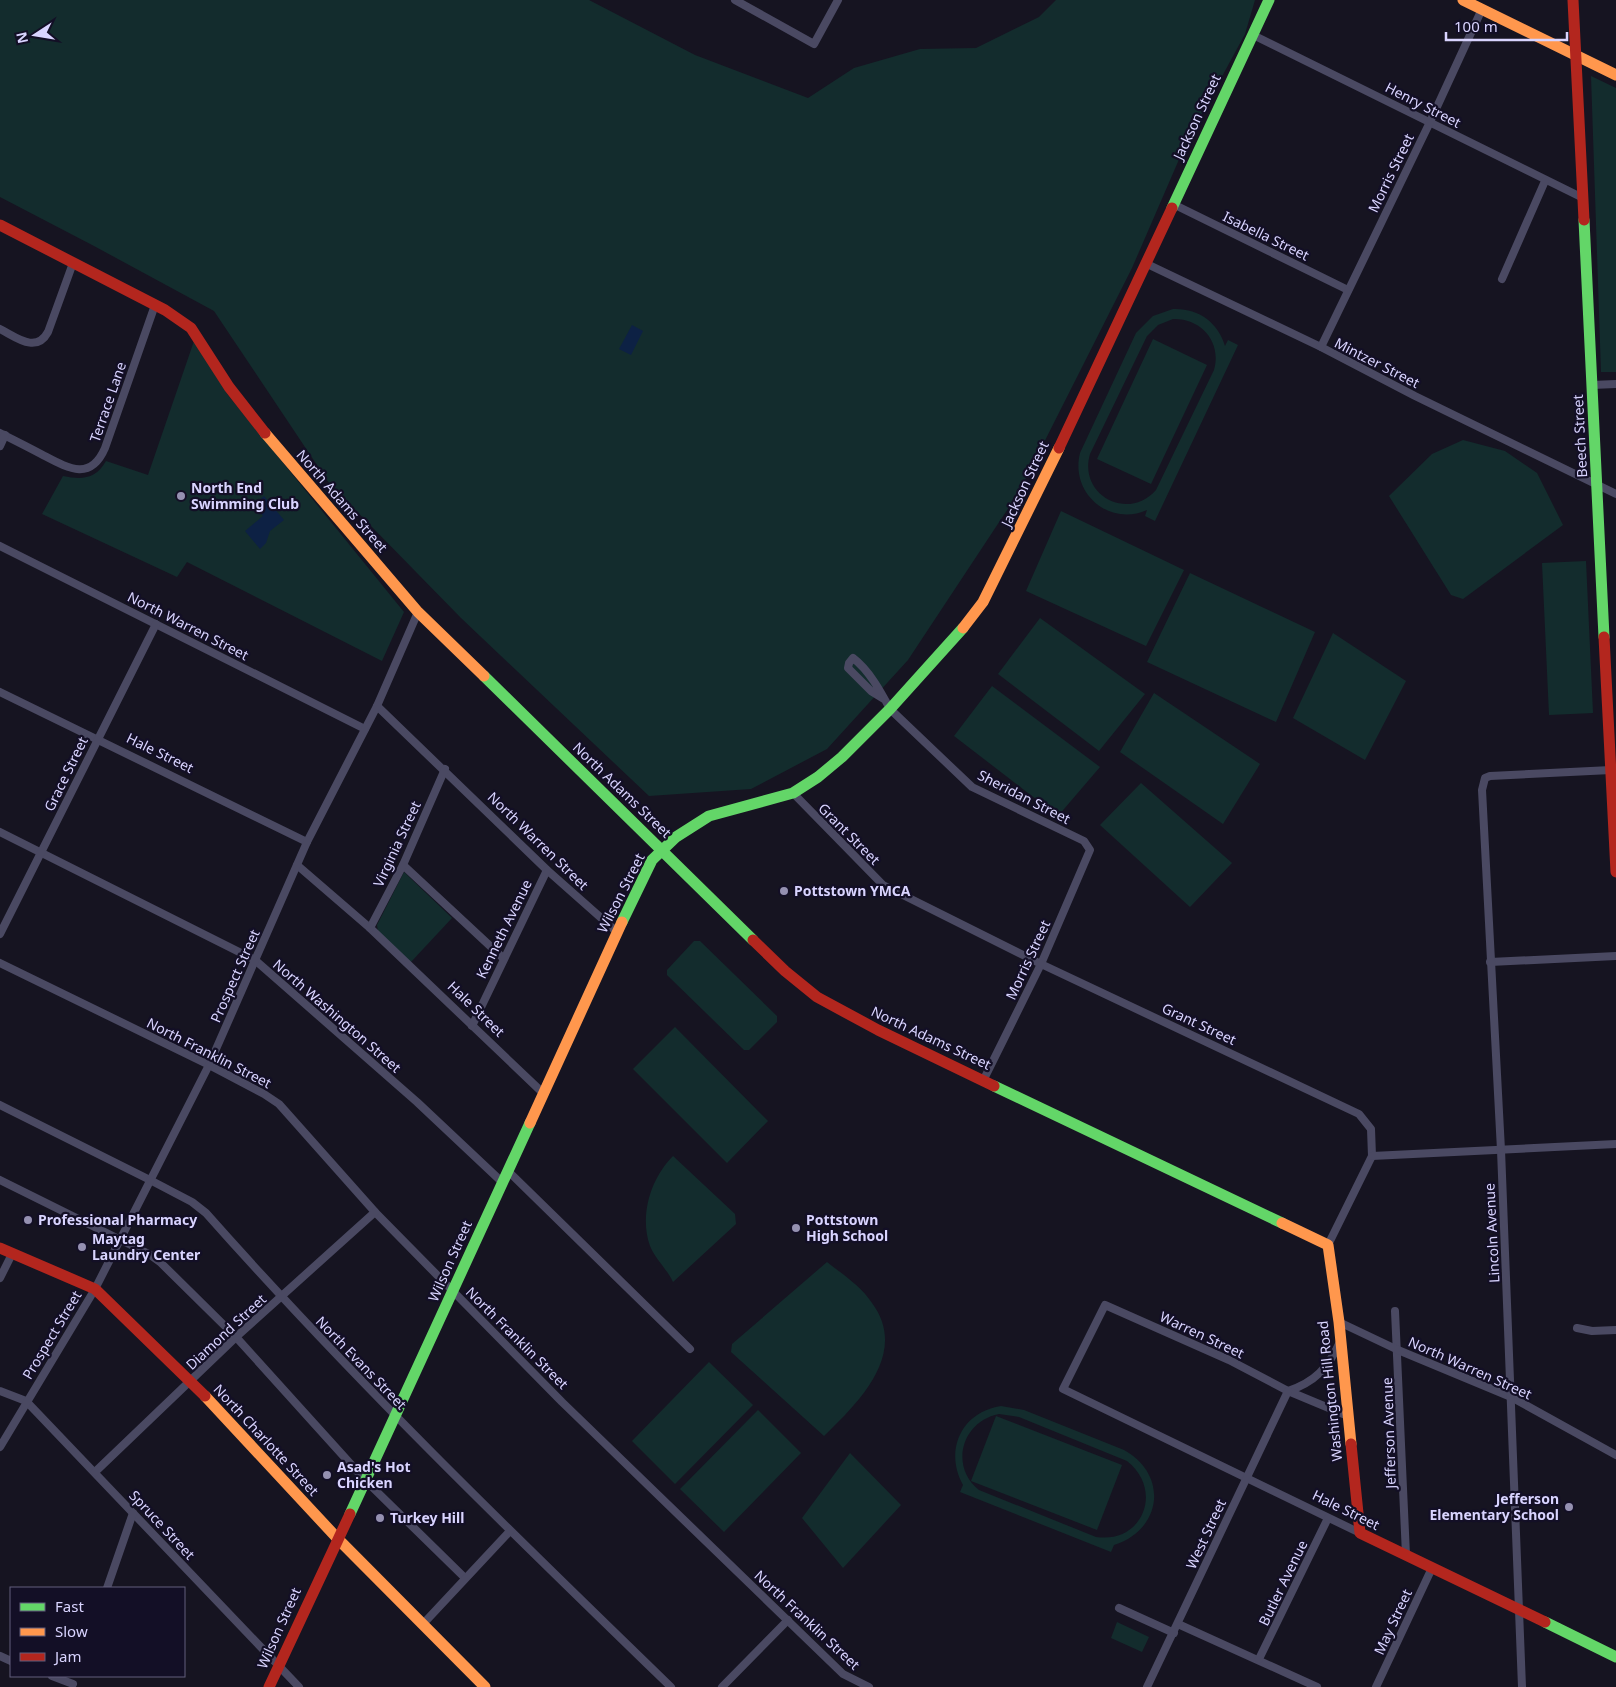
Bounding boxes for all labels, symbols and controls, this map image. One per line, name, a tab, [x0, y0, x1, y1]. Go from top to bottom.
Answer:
north arrow	[10, 10, 60, 60]
scale bar	[1446, 10, 1567, 42]
text: 100 m	[1454, 16, 1498, 36]
text: N	[11, 30, 32, 45]
street label: Jackson Street	[1168, 71, 1225, 165]
street label: Henry Street	[1382, 77, 1464, 132]
street label: Morris Street	[1363, 130, 1418, 215]
street label: Isabella Street	[1220, 206, 1312, 265]
street label: Mintzer Street	[1331, 333, 1423, 392]
street label: Terrace Lane	[85, 359, 130, 445]
street label: Beech Street	[1568, 394, 1591, 478]
street label: Jackson Street	[996, 438, 1053, 532]
street label: North Adams Street	[293, 445, 392, 556]
place label: North End Swimming Club	[191, 478, 299, 513]
marker: North End Swimming Club	[175, 490, 187, 502]
street label: North Warren Street	[124, 587, 252, 664]
street label: Hale Street	[123, 728, 197, 777]
street label: Grace Street	[39, 733, 92, 814]
street label: North Adams Street	[569, 738, 676, 842]
street label: Sheridan Street	[975, 765, 1074, 828]
street label: North Warren Street	[484, 787, 593, 894]
street label: Virginia Street	[368, 798, 425, 890]
street label: Grant Street	[814, 799, 884, 869]
street label: Wilson Street	[592, 850, 649, 936]
street label: Kenneth Avenue	[471, 876, 536, 982]
place label: Pottstown YMCA	[794, 881, 911, 900]
marker: Pottstown YMCA	[778, 885, 790, 897]
street label: Morris Street	[1001, 917, 1054, 1003]
street label: Prospect Street	[205, 926, 264, 1025]
street label: North Washington Street	[269, 955, 405, 1077]
street label: Hale Street	[444, 977, 509, 1041]
street label: Grant Street	[1159, 998, 1239, 1049]
street label: North Adams Street	[868, 1001, 994, 1074]
street label: North Franklin Street	[144, 1013, 275, 1092]
street label: Lincoln Avenue	[1479, 1183, 1504, 1283]
place label: Professional Pharmacy	[38, 1210, 197, 1229]
place label: Pottstown High School	[806, 1210, 888, 1245]
marker: Professional Pharmacy	[22, 1214, 34, 1226]
street label: Wilson Street	[423, 1217, 476, 1304]
marker: Pottstown High School	[790, 1222, 802, 1234]
place label: Maytag Laundry Center	[92, 1229, 201, 1264]
marker: Maytag Laundry Center	[76, 1241, 88, 1253]
street label: North Franklin Street	[462, 1282, 573, 1393]
street label: Prospect Street	[18, 1287, 86, 1383]
street label: Diamond Street	[181, 1289, 270, 1374]
street label: Warren Street	[1157, 1307, 1248, 1362]
street label: North Evans Street	[312, 1312, 411, 1414]
street label: Washington Hill Road	[1313, 1320, 1346, 1462]
street label: North Warren Street	[1405, 1332, 1535, 1403]
street label: Jefferson Avenue	[1377, 1377, 1400, 1491]
street label: North Charlotte Street	[210, 1380, 323, 1500]
place label: Asad's Hot Chicken	[337, 1457, 410, 1492]
marker: Asad's Hot Chicken	[321, 1469, 333, 1481]
street label: Hale Street	[1309, 1485, 1383, 1534]
street label: Spruce Street	[125, 1486, 199, 1563]
place label: Jefferson Elementary School	[1429, 1489, 1559, 1524]
street label: West Street	[1181, 1496, 1230, 1572]
marker: Jefferson Elementary School	[1563, 1501, 1575, 1513]
place label: Turkey Hill	[390, 1508, 464, 1527]
marker: Turkey Hill	[374, 1512, 386, 1524]
street label: Butler Avenue	[1254, 1537, 1311, 1629]
street label: North Franklin Street	[751, 1566, 864, 1674]
street label: Wilson Street	[252, 1584, 305, 1671]
street label: May Street	[1369, 1586, 1416, 1658]
legend	[10, 1587, 185, 1677]
text: Fast	[55, 1596, 84, 1616]
text: Slow	[55, 1621, 88, 1641]
text: Jam	[53, 1646, 82, 1666]

